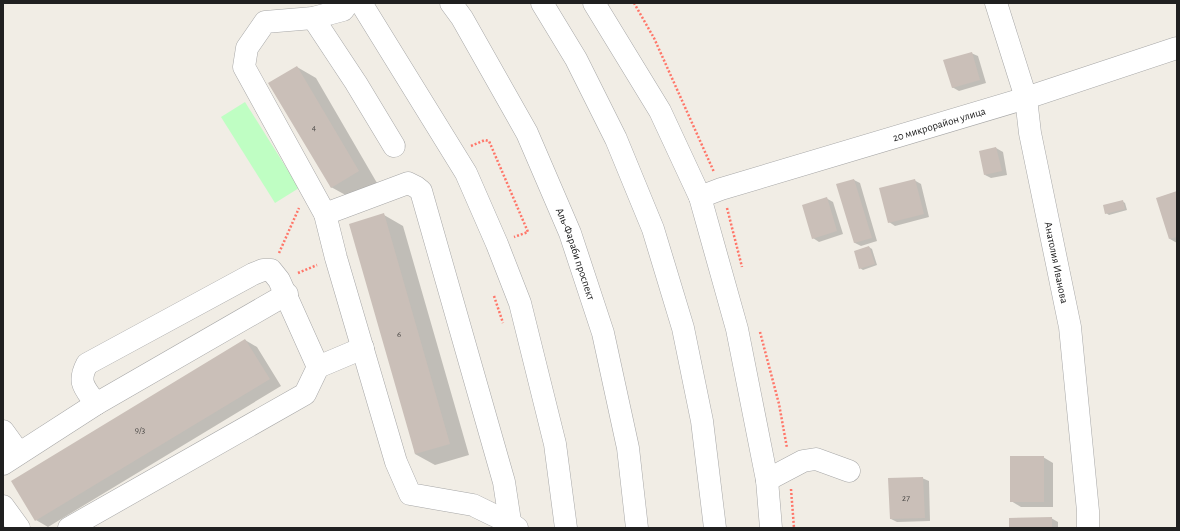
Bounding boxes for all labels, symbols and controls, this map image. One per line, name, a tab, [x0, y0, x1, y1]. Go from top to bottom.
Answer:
street label: 20 микрорайон улица	[891, 105, 987, 143]
house number: 4	[312, 123, 317, 132]
street label: Аль-Фараби проспект	[554, 206, 597, 301]
street label: Анатолия Иванова	[1042, 221, 1070, 304]
house number: 6	[397, 330, 401, 339]
house number: 9/3	[135, 426, 146, 435]
house number: 27	[902, 494, 910, 503]

